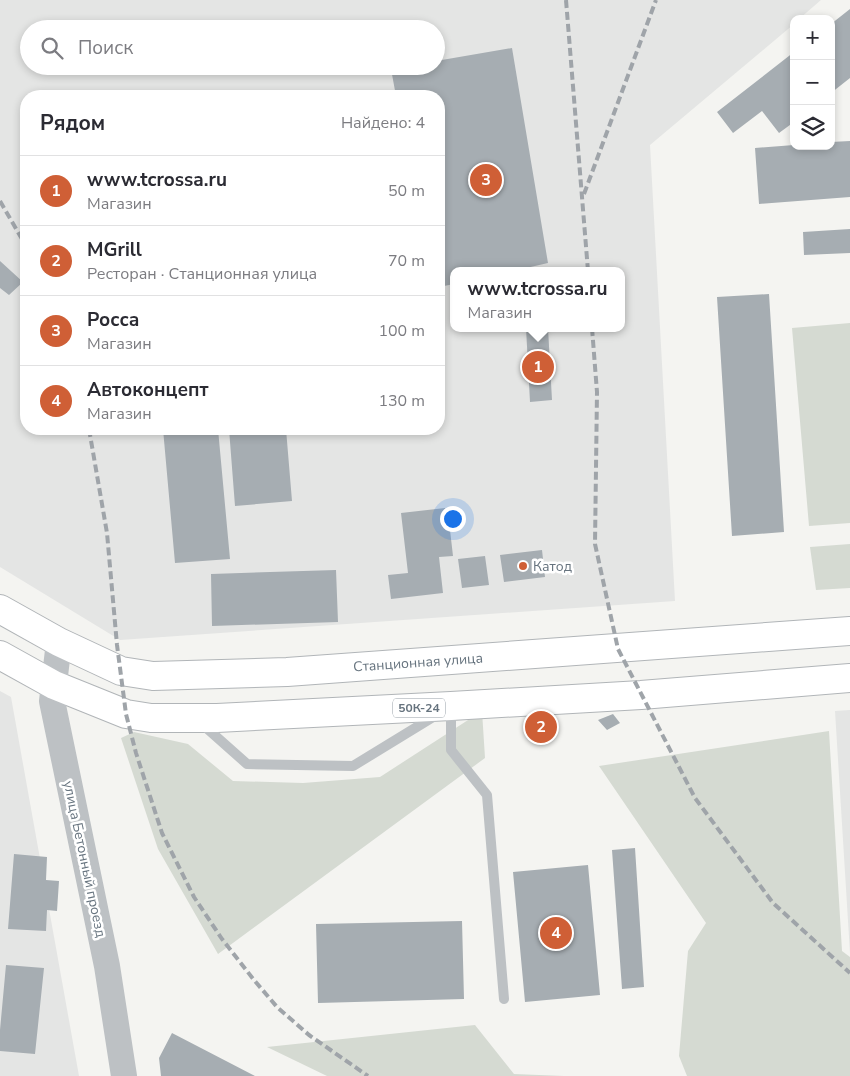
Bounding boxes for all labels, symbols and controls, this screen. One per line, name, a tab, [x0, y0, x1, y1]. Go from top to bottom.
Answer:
map controls	[790, 15, 835, 150]
button: +	[790, 15, 835, 60]
search box	[20, 20, 445, 75]
icon: search	[38, 34, 66, 62]
text: Поиск	[78, 35, 133, 61]
button: −	[790, 60, 835, 105]
button: layers	[790, 105, 835, 150]
text: Рядом	[40, 109, 105, 137]
text: Найдено: 4	[341, 112, 425, 134]
pin: 3	[470, 161, 502, 199]
text: www.tcrossa.ru	[87, 167, 227, 193]
text: 1	[51, 180, 61, 202]
text: 50 m	[388, 180, 425, 202]
text: Магазин	[87, 193, 152, 215]
text: MGrill	[87, 237, 142, 263]
text: 2	[51, 250, 61, 272]
text: 70 m	[388, 250, 425, 272]
text: Ресторан · Станционная улица	[87, 263, 317, 285]
popup	[450, 267, 625, 332]
text: www.tcrossa.ru	[468, 276, 607, 302]
text: Магазин	[468, 302, 532, 324]
text: Росса	[87, 307, 139, 333]
text: 3	[51, 320, 61, 342]
text: 100 m	[378, 320, 425, 342]
text: Магазин	[87, 333, 152, 355]
pin: 1	[522, 348, 554, 386]
text: Автоконцепт	[87, 377, 209, 403]
text: 4	[51, 390, 61, 412]
text: 130 m	[378, 390, 425, 412]
text: Магазин	[87, 403, 152, 425]
your location	[440, 506, 466, 532]
place label: Катод	[533, 557, 572, 576]
marker: Катод	[517, 560, 529, 572]
street label: Станционная улица	[353, 648, 484, 677]
road number: 50К-24	[393, 698, 445, 718]
pin: 2	[525, 708, 557, 746]
street label: улица Бетонный проезд	[59, 779, 110, 939]
pin: 4	[540, 914, 572, 952]

